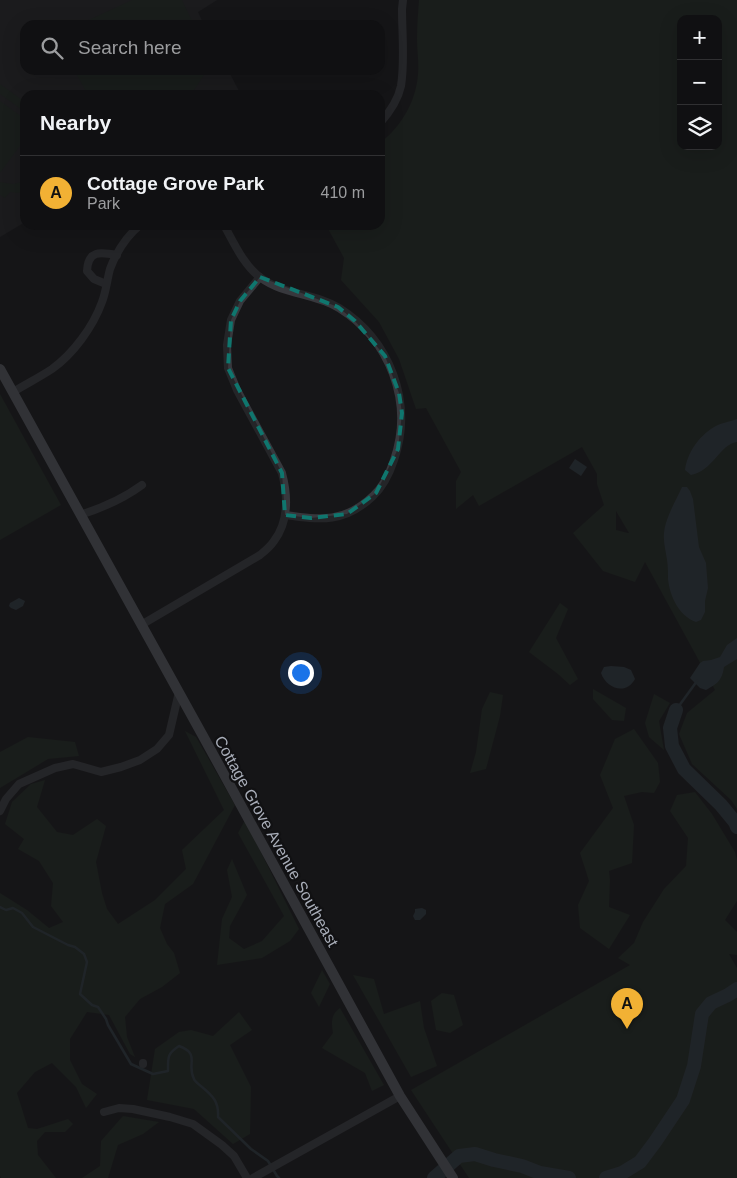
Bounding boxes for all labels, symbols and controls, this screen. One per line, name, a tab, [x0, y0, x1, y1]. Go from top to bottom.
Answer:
map controls	[677, 15, 722, 150]
button: +	[677, 15, 722, 60]
search box	[20, 20, 385, 75]
icon: search	[38, 34, 66, 62]
text: Search here	[78, 37, 182, 58]
button: −	[677, 60, 722, 105]
button: layers	[677, 105, 722, 150]
text: Nearby	[40, 111, 111, 134]
text: Cottage Grove Park	[87, 173, 264, 194]
text: A	[50, 184, 62, 201]
text: 410 m	[321, 184, 365, 201]
text: Park	[87, 195, 120, 212]
your location	[288, 660, 314, 686]
street label: Cottage Grove Avenue Southeast	[211, 733, 342, 950]
pin: A	[611, 988, 643, 1029]

